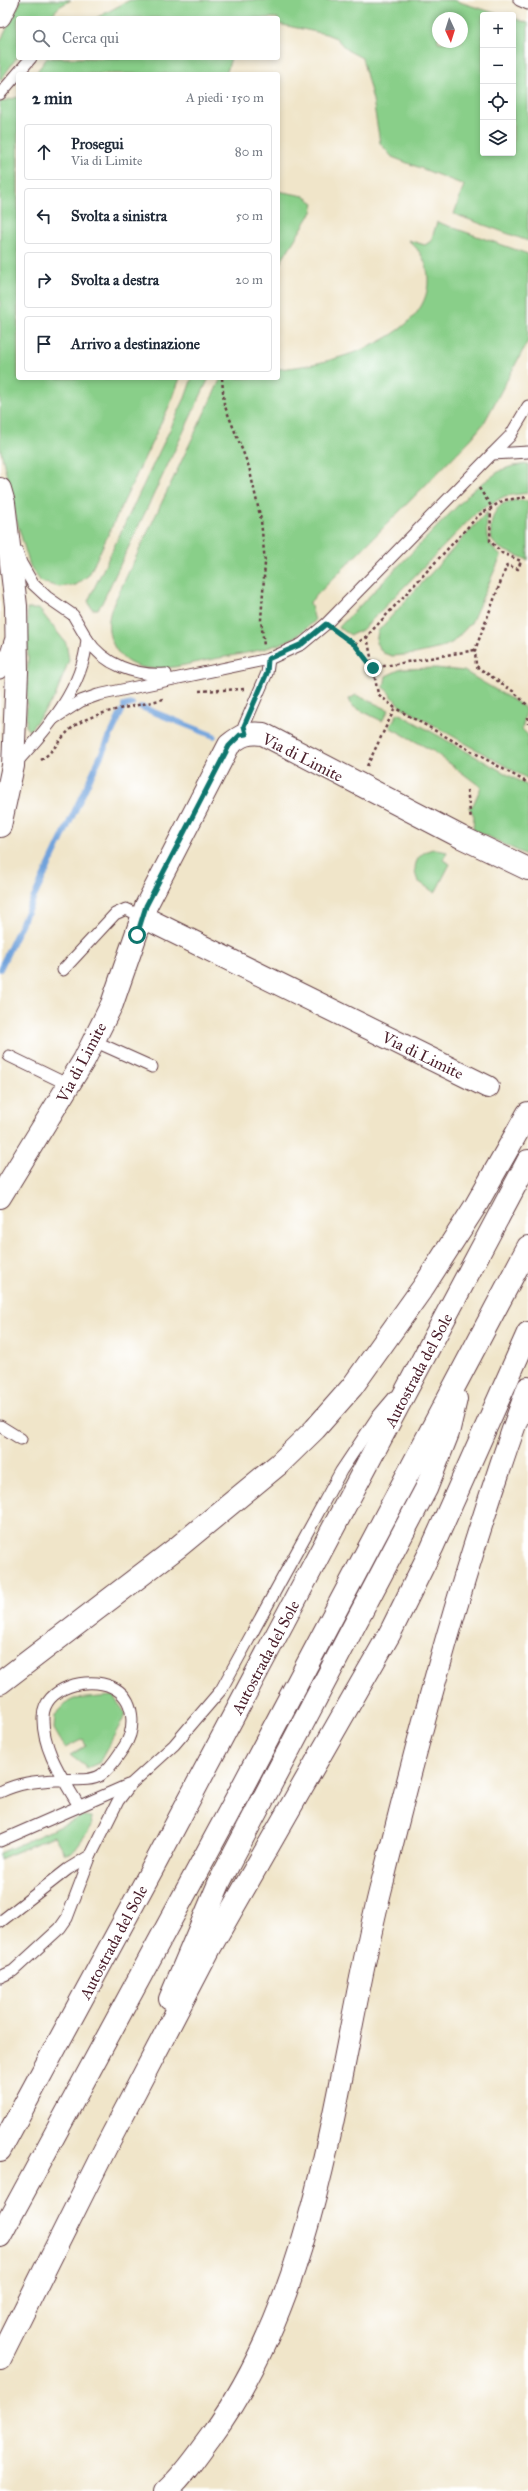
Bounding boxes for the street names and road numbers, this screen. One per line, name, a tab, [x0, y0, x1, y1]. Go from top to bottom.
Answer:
street label: Via di Limite	[258, 729, 347, 786]
street label: Via di Limite	[52, 1019, 111, 1106]
street label: Via di Limite	[378, 1027, 467, 1083]
street label: Autostrada del Sole	[380, 1310, 457, 1431]
street label: Autostrada del Sole	[227, 1597, 304, 1718]
street label: Autostrada del Sole	[75, 1882, 152, 2003]

